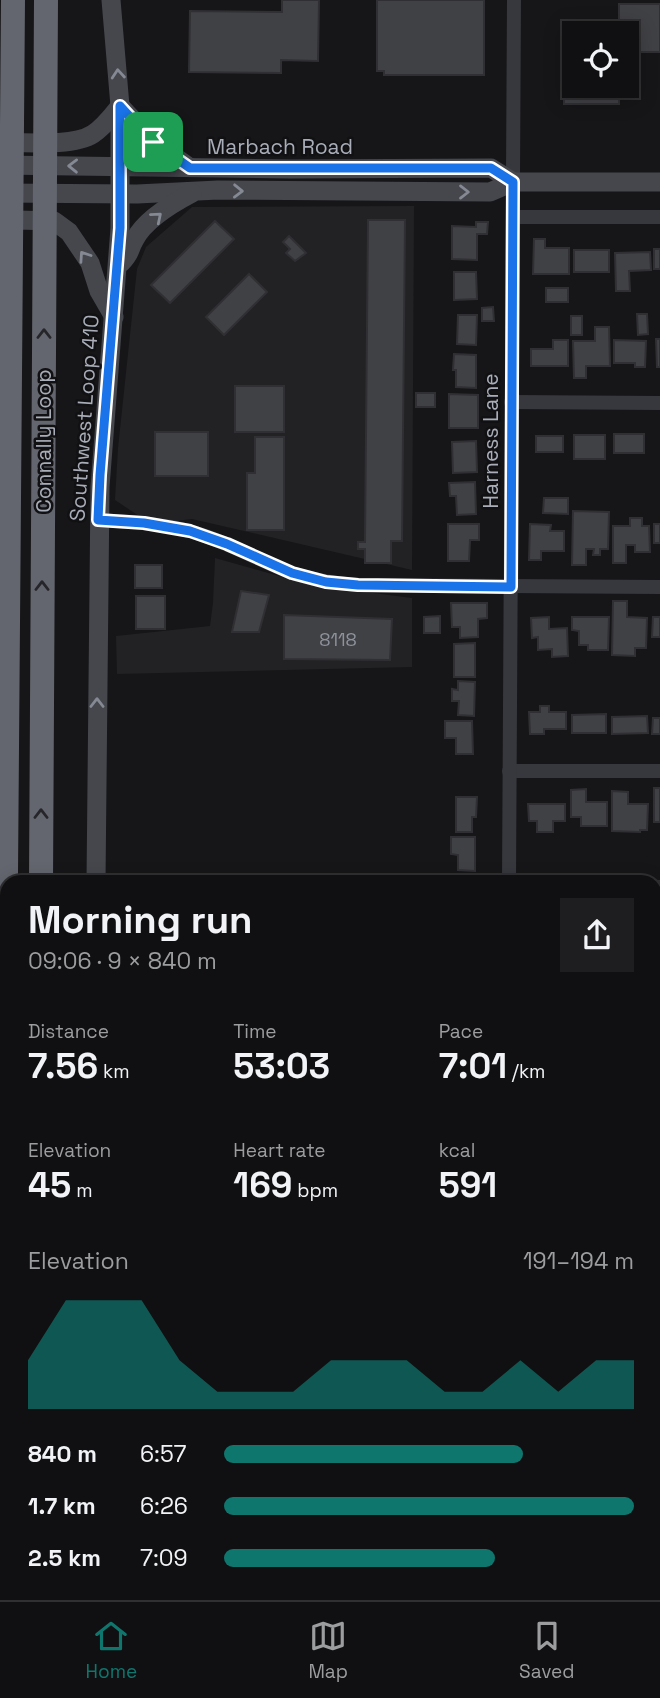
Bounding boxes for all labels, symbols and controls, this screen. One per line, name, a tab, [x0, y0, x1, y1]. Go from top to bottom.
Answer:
map controls	[562, 21, 639, 98]
button: locate	[562, 21, 639, 98]
one-way arrow	[110, 68, 125, 80]
pin	[123, 112, 183, 172]
icon: arrive	[134, 123, 172, 161]
street label: Marbach Road	[207, 133, 353, 160]
one-way arrow	[67, 158, 77, 174]
one-way arrow	[232, 183, 243, 198]
one-way arrow	[460, 184, 470, 200]
one-way arrow	[149, 212, 161, 225]
one-way arrow	[80, 250, 93, 263]
street label: Southwest Loop 410	[63, 314, 105, 522]
one-way arrow	[36, 329, 52, 339]
street label: Connally Loop	[30, 369, 57, 513]
street label: Harness Lane	[477, 373, 504, 509]
one-way arrow	[35, 581, 50, 592]
house number: 8118	[319, 628, 357, 651]
one-way arrow	[89, 698, 105, 708]
one-way arrow	[33, 808, 49, 819]
text: Morning run	[28, 896, 253, 944]
button: share	[560, 898, 634, 972]
text: 09:06 · 9 × 840 m	[28, 946, 217, 976]
text: Distance	[28, 1019, 109, 1044]
text: Time	[233, 1019, 277, 1044]
text: Pace	[439, 1019, 483, 1044]
text: 7.56	[28, 1044, 98, 1088]
text: 53:03	[233, 1044, 330, 1088]
text: 7:01	[439, 1044, 507, 1088]
text: km	[98, 1059, 130, 1084]
text: /km	[507, 1059, 545, 1084]
text: Elevation	[28, 1138, 111, 1163]
text: Heart rate	[233, 1138, 326, 1163]
text: kcal	[439, 1138, 475, 1163]
text: 45	[28, 1163, 71, 1207]
text: 169	[233, 1163, 292, 1207]
text: 591	[439, 1163, 497, 1207]
text: m	[71, 1178, 93, 1203]
text: bpm	[292, 1178, 338, 1203]
text: Elevation	[28, 1246, 129, 1276]
text: 191–194 m	[523, 1246, 634, 1276]
text: 840 m	[28, 1439, 97, 1469]
text: 6:57	[140, 1439, 186, 1469]
text: 1.7 km	[28, 1491, 96, 1521]
text: 6:26	[140, 1491, 188, 1521]
text: 2.5 km	[28, 1543, 101, 1573]
text: 7:09	[140, 1543, 188, 1573]
tab: Home	[86, 1617, 137, 1684]
tab: Map	[308, 1617, 348, 1684]
tab: Saved	[519, 1617, 574, 1684]

